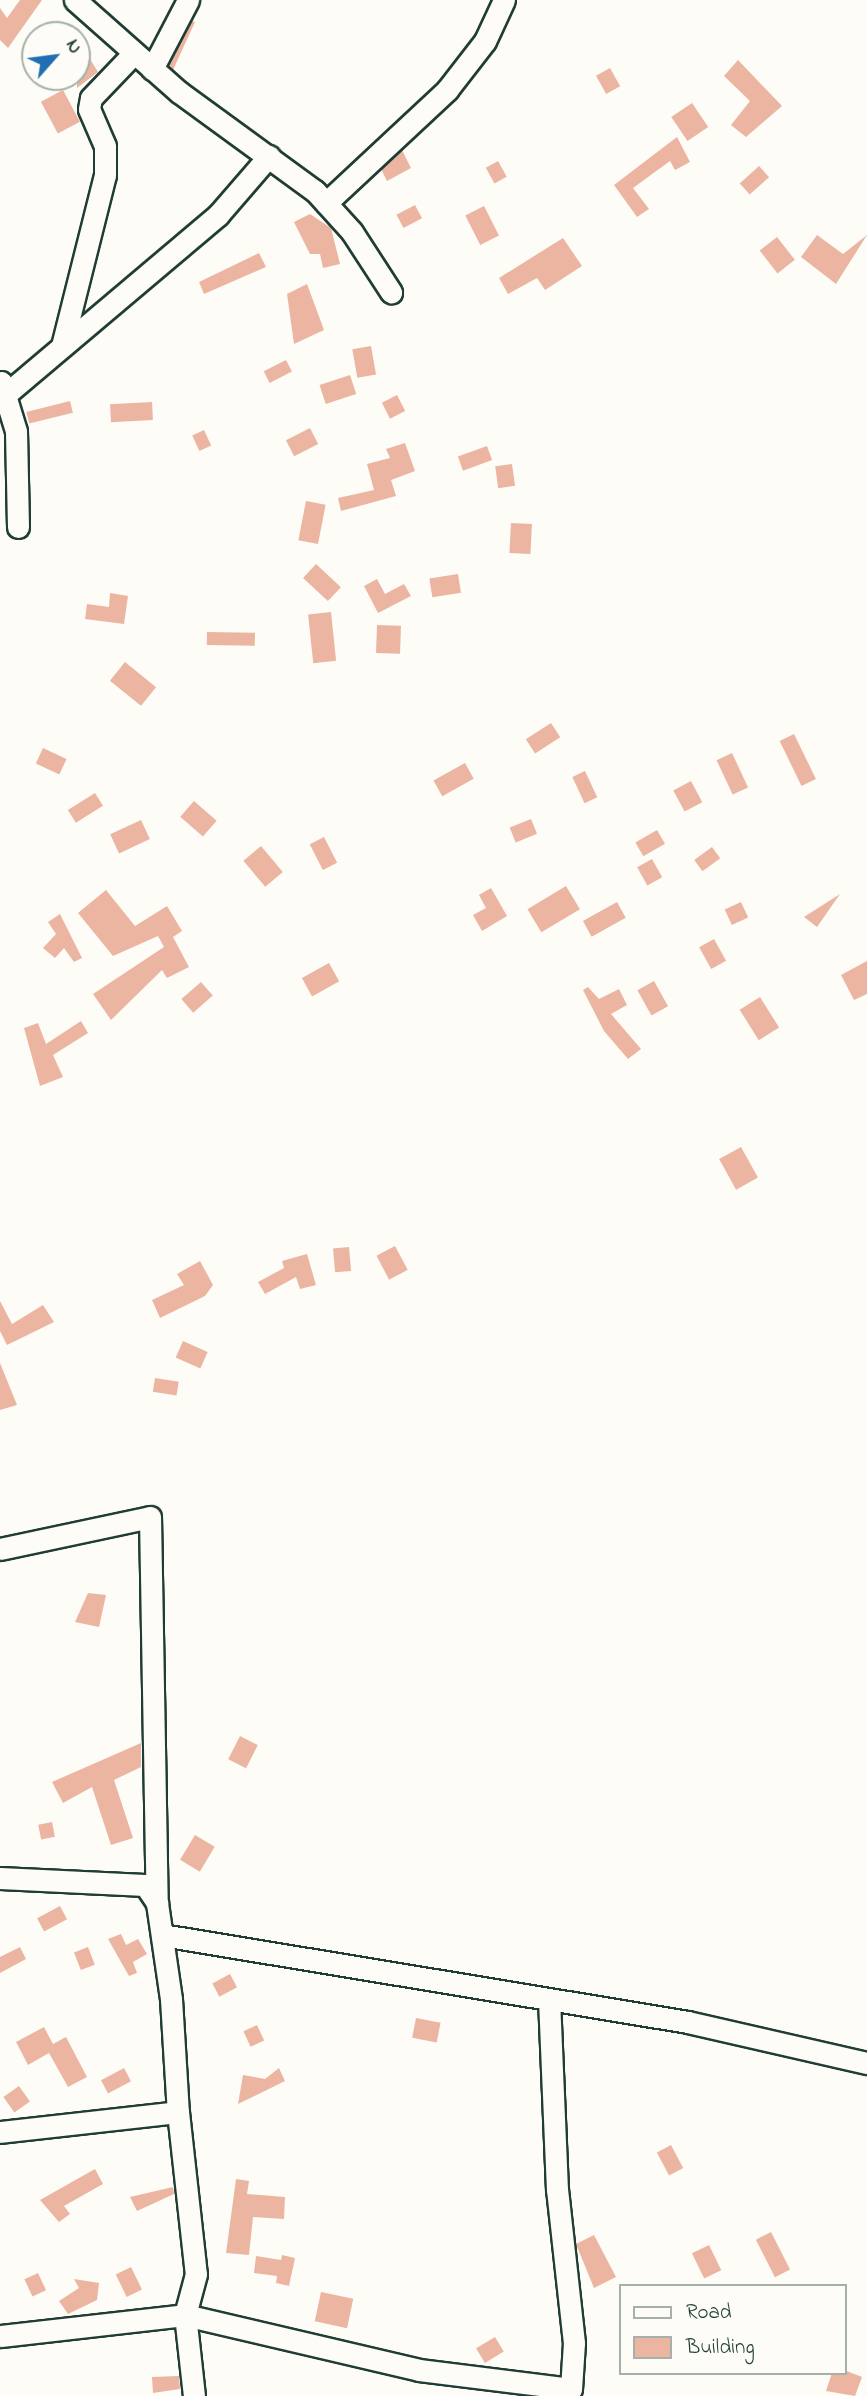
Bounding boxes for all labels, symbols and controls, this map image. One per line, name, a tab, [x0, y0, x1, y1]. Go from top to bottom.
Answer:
north arrow	[21, 21, 91, 91]
text: N	[58, 35, 88, 59]
legend	[618, 2284, 846, 2375]
text: Road	[686, 2298, 732, 2328]
text: Building	[686, 2333, 755, 2363]

